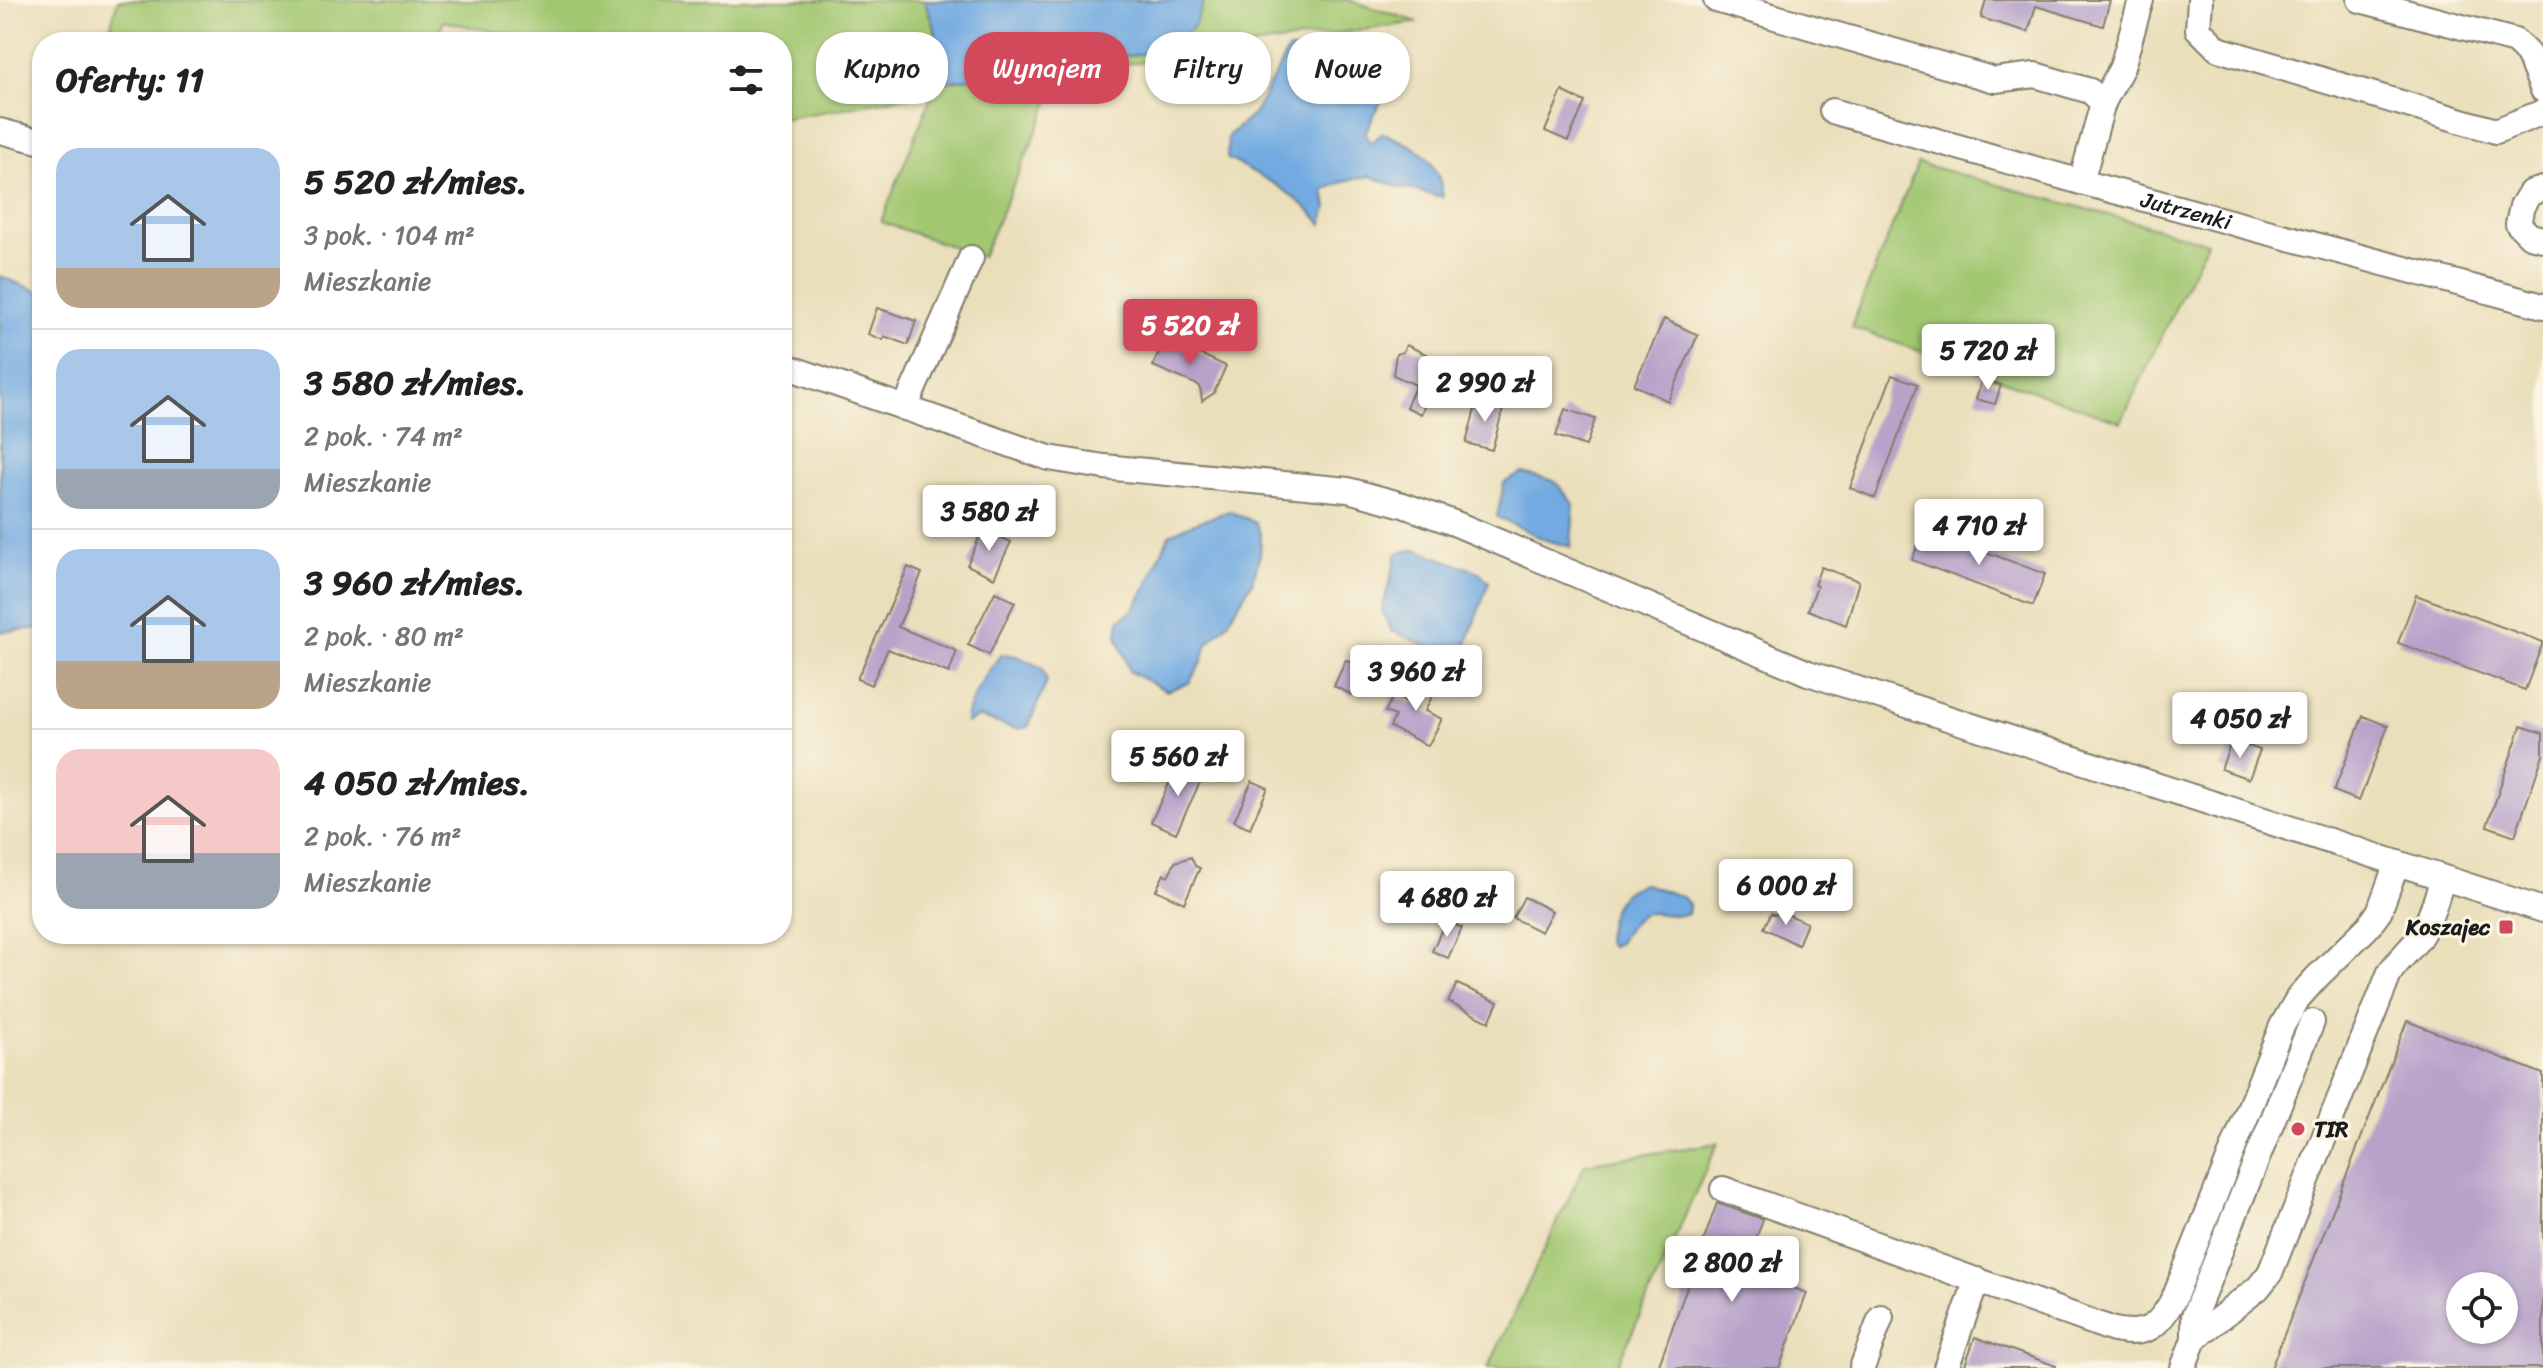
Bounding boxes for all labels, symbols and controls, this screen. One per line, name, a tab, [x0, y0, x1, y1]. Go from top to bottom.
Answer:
chip: Kupno	[816, 32, 948, 104]
chip: Wynajem	[964, 32, 1129, 104]
chip: Filtry	[1145, 32, 1271, 104]
chip: Nowe	[1287, 32, 1410, 104]
text: Oferty: 11	[56, 50, 204, 110]
icon: filters	[724, 58, 768, 102]
text: 5 520 zł/mies.	[304, 152, 527, 212]
street label: Jutrzenki	[2136, 179, 2237, 241]
icon: home	[120, 180, 216, 276]
text: 3 pok. · 104 m²	[304, 212, 475, 258]
text: Mieszkanie	[304, 258, 431, 304]
pin: 5 520 zł	[1107, 299, 1273, 367]
text: 5 520 zł	[1141, 302, 1239, 348]
pin: 5 720 zł	[1905, 324, 2071, 392]
text: 5 720 zł	[1940, 327, 2036, 373]
text: 3 580 zł/mies.	[304, 353, 526, 413]
pin: 2 990 zł	[1402, 356, 1568, 424]
text: 2 990 zł	[1436, 359, 1534, 405]
icon: home	[120, 381, 216, 477]
text: 2 pok. · 74 m²	[304, 413, 463, 459]
text: Mieszkanie	[304, 459, 431, 505]
pin: 3 580 zł	[906, 485, 1072, 553]
text: 3 580 zł	[941, 488, 1037, 534]
pin: 4 710 zł	[1896, 499, 2062, 567]
text: 4 710 zł	[1932, 502, 2026, 548]
text: 3 960 zł/mies.	[304, 553, 525, 613]
icon: home	[120, 581, 216, 677]
text: 2 pok. · 80 m²	[304, 613, 464, 659]
pin: 3 960 zł	[1333, 645, 1499, 713]
text: 3 960 zł	[1368, 648, 1464, 694]
text: Mieszkanie	[304, 659, 431, 705]
pin: 4 050 zł	[2157, 692, 2323, 760]
text: 4 050 zł	[2190, 695, 2290, 741]
pin: 5 560 zł	[1095, 730, 1261, 798]
text: 5 560 zł	[1129, 733, 1227, 779]
text: 4 050 zł/mies.	[304, 753, 530, 813]
icon: home	[120, 781, 216, 877]
text: 2 pok. · 76 m²	[304, 813, 461, 859]
text: Mieszkanie	[304, 859, 431, 905]
pin: 6 000 zł	[1703, 859, 1869, 927]
text: 6 000 zł	[1737, 862, 1835, 908]
pin: 4 680 zł	[1364, 871, 1530, 939]
text: 4 680 zł	[1398, 874, 1496, 920]
place label: Koszajec	[2405, 908, 2491, 947]
marker: Koszajec	[2497, 918, 2515, 936]
place label: TIR	[2314, 1110, 2349, 1149]
marker: TIR	[2289, 1120, 2307, 1138]
pin: 2 800 zł	[1649, 1236, 1815, 1304]
text: 2 800 zł	[1683, 1239, 1781, 1285]
map controls	[2446, 1272, 2518, 1344]
button: locate	[2446, 1272, 2518, 1344]

